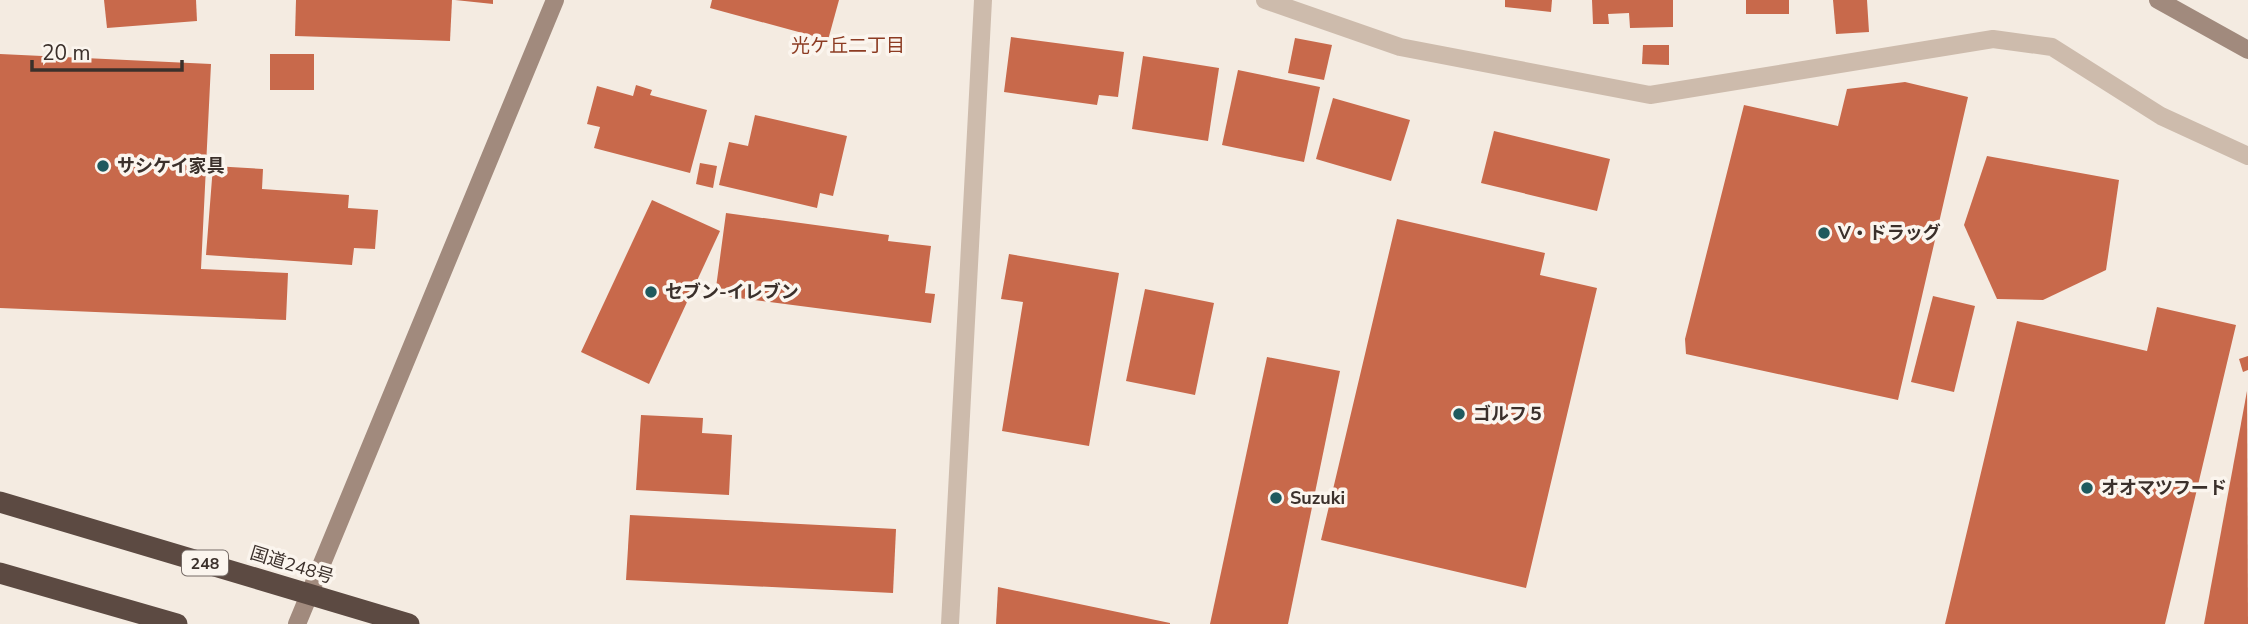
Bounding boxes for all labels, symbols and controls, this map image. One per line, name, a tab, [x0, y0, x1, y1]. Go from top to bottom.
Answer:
scale bar	[32, 28, 182, 72]
district label: 光ケ丘二丁目	[791, 33, 905, 59]
text: 20 m	[42, 39, 91, 67]
place label: サシケイ家具	[117, 154, 225, 178]
marker: サシケイ家具	[95, 158, 111, 174]
place label: V・ドラッグ	[1837, 221, 1941, 245]
marker: V・ドラッグ	[1816, 225, 1832, 241]
place label: セブン-イレブン	[665, 280, 799, 304]
marker: セブン-イレブン	[643, 284, 659, 300]
place label: ゴルフ５	[1473, 402, 1545, 426]
marker: ゴルフ５	[1451, 406, 1467, 422]
place label: オオマツフード	[2101, 476, 2227, 500]
marker: オオマツフード	[2079, 480, 2095, 496]
place label: Suzuki	[1290, 486, 1345, 510]
marker: Suzuki	[1268, 490, 1284, 506]
street label: 国道248号	[247, 541, 337, 589]
road number: 248	[182, 550, 228, 576]

